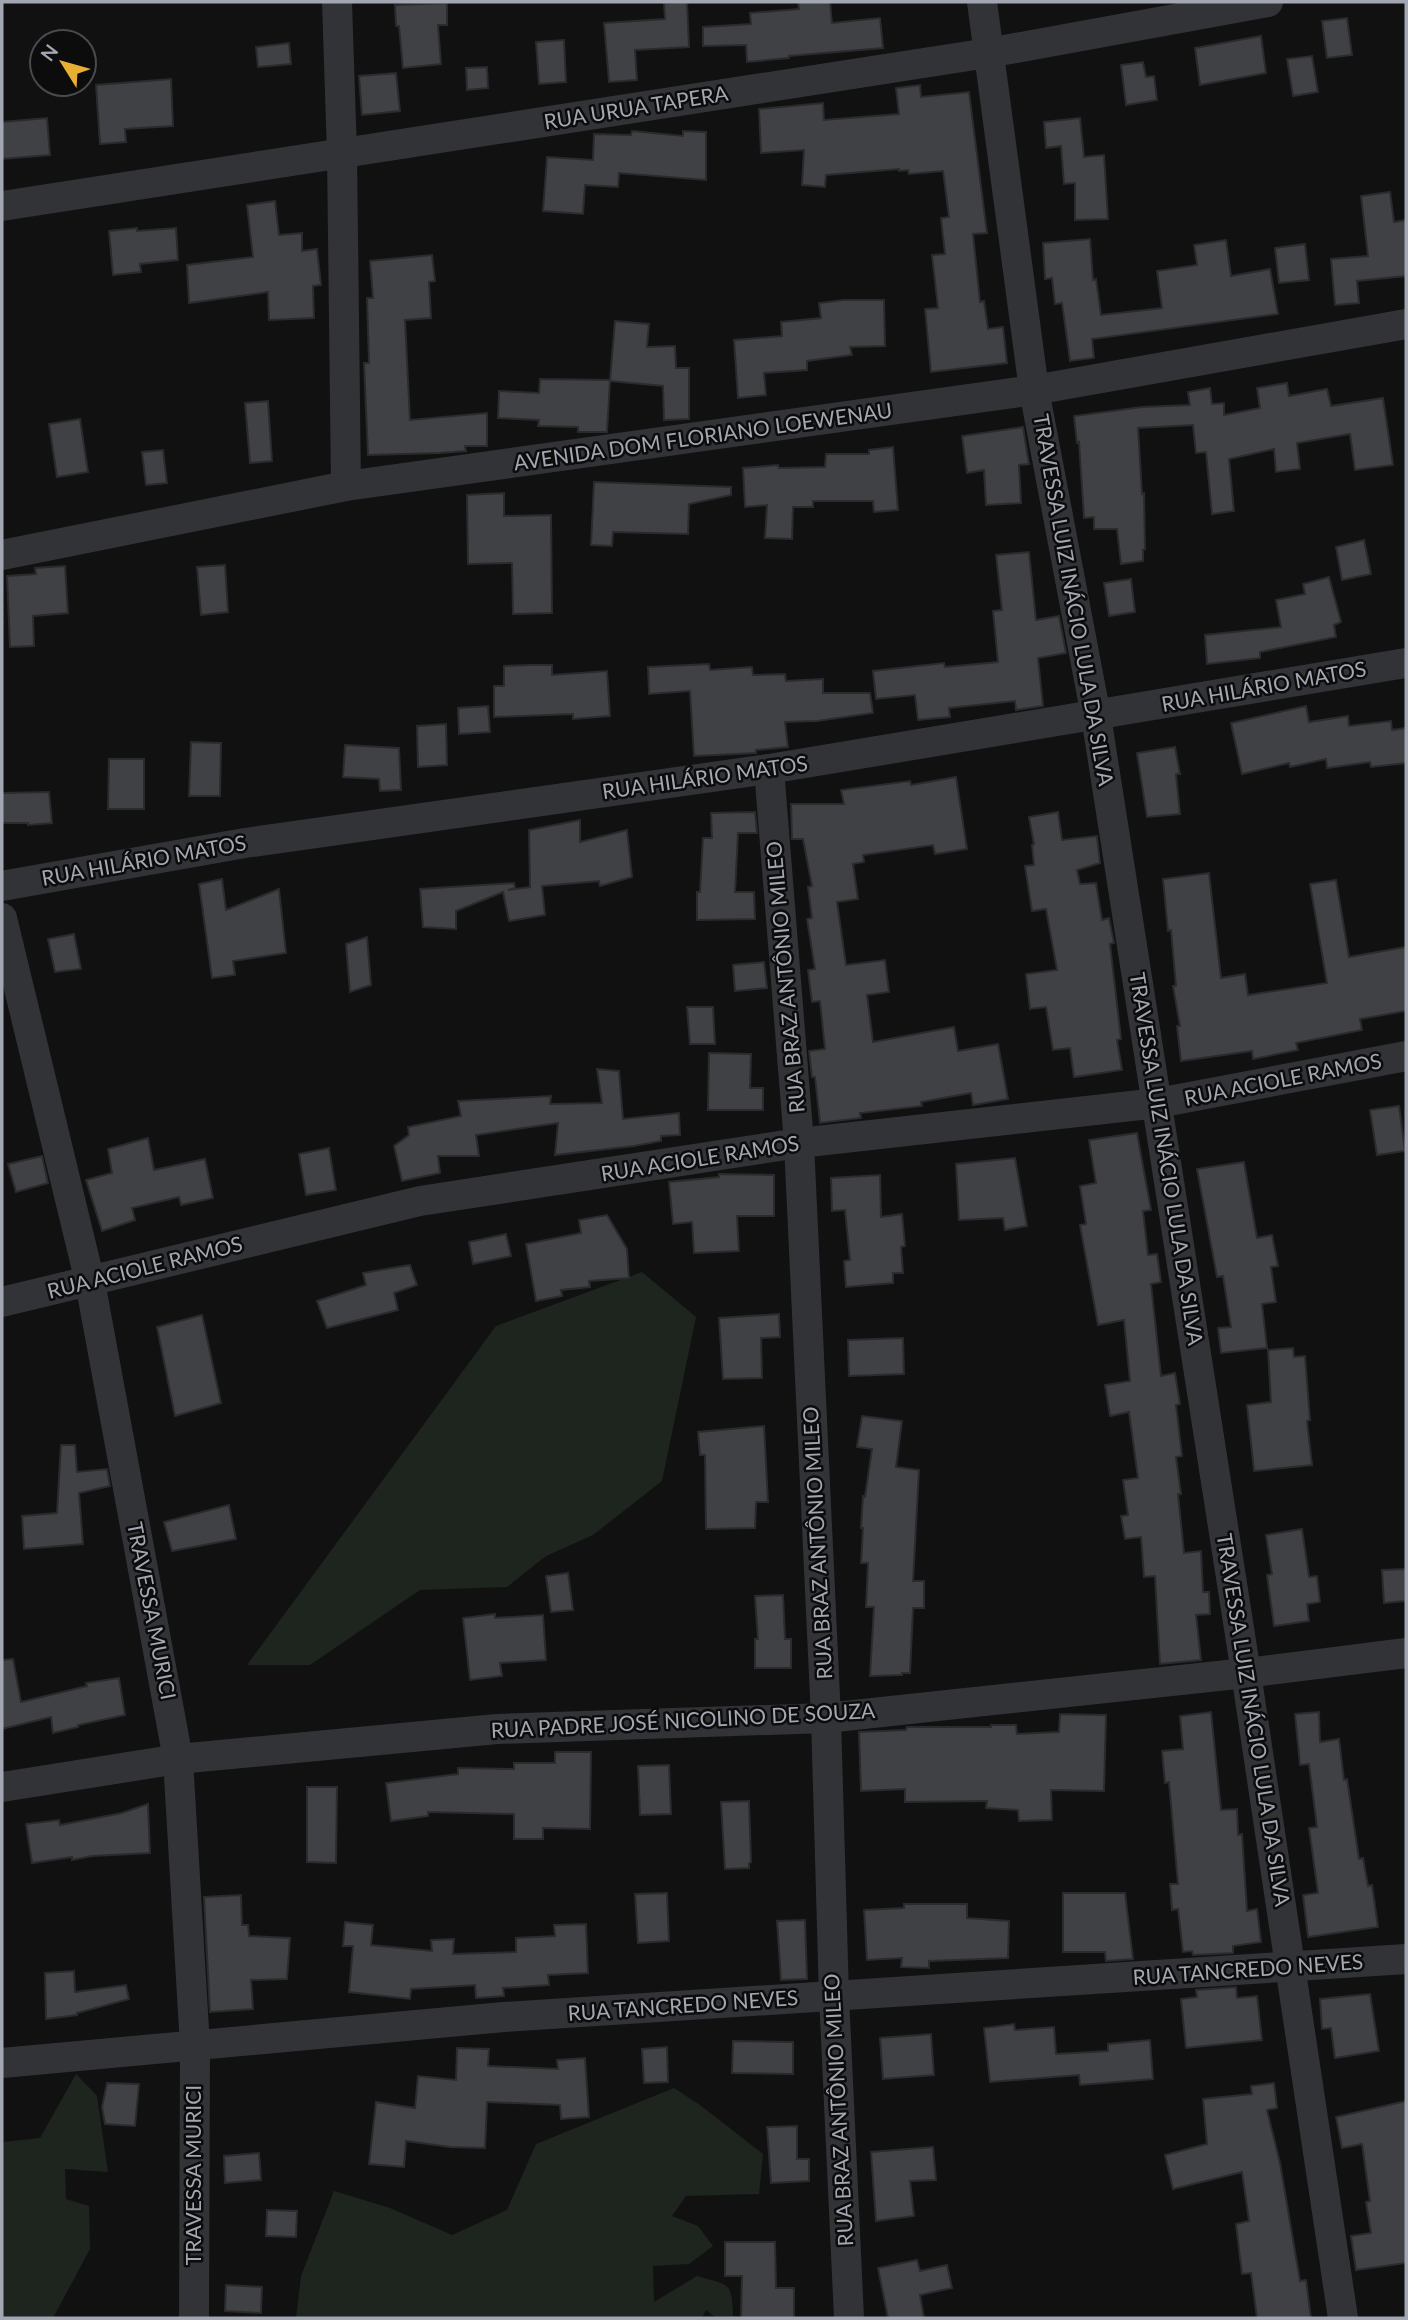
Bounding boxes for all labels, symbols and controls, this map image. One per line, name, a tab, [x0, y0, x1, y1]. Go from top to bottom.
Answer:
north arrow	[28, 28, 98, 98]
text: N	[35, 40, 63, 65]
street label: RUA URUA TAPERA	[542, 79, 730, 133]
street label: AVENIDA DOM FLORIANO LOEWENAU	[512, 397, 894, 474]
street label: TRAVESSA LUIZ INÁCIO LULA DA SILVA	[1029, 412, 1120, 788]
street label: RUA HILÁRIO MATOS	[1159, 655, 1368, 716]
street label: RUA HILÁRIO MATOS	[600, 750, 809, 803]
street label: RUA HILÁRIO MATOS	[39, 829, 248, 890]
street label: RUA BRAZ ANTÔNIO MILEO	[760, 840, 809, 1114]
street label: TRAVESSA LUIZ INÁCIO LULA DA SILVA	[1126, 971, 1209, 1348]
street label: RUA ACIOLE RAMOS	[1182, 1047, 1383, 1110]
street label: RUA ACIOLE RAMOS	[599, 1130, 801, 1186]
street label: RUA ACIOLE RAMOS	[44, 1230, 245, 1303]
street label: RUA BRAZ ANTÔNIO MILEO	[797, 1406, 836, 1680]
street label: TRAVESSA MURICI	[123, 1520, 182, 1702]
street label: TRAVESSA LUIZ INÁCIO LULA DA SILVA	[1213, 1532, 1296, 1909]
street label: RUA PADRE JOSÉ NICOLINO DE SOUZA	[490, 1697, 876, 1742]
street label: RUA TANCREDO NEVES	[1132, 1948, 1364, 1989]
street label: RUA BRAZ ANTÔNIO MILEO	[818, 1973, 857, 2247]
street label: RUA TANCREDO NEVES	[567, 1984, 799, 2025]
street label: TRAVESSA MURICI	[180, 2085, 205, 2265]

